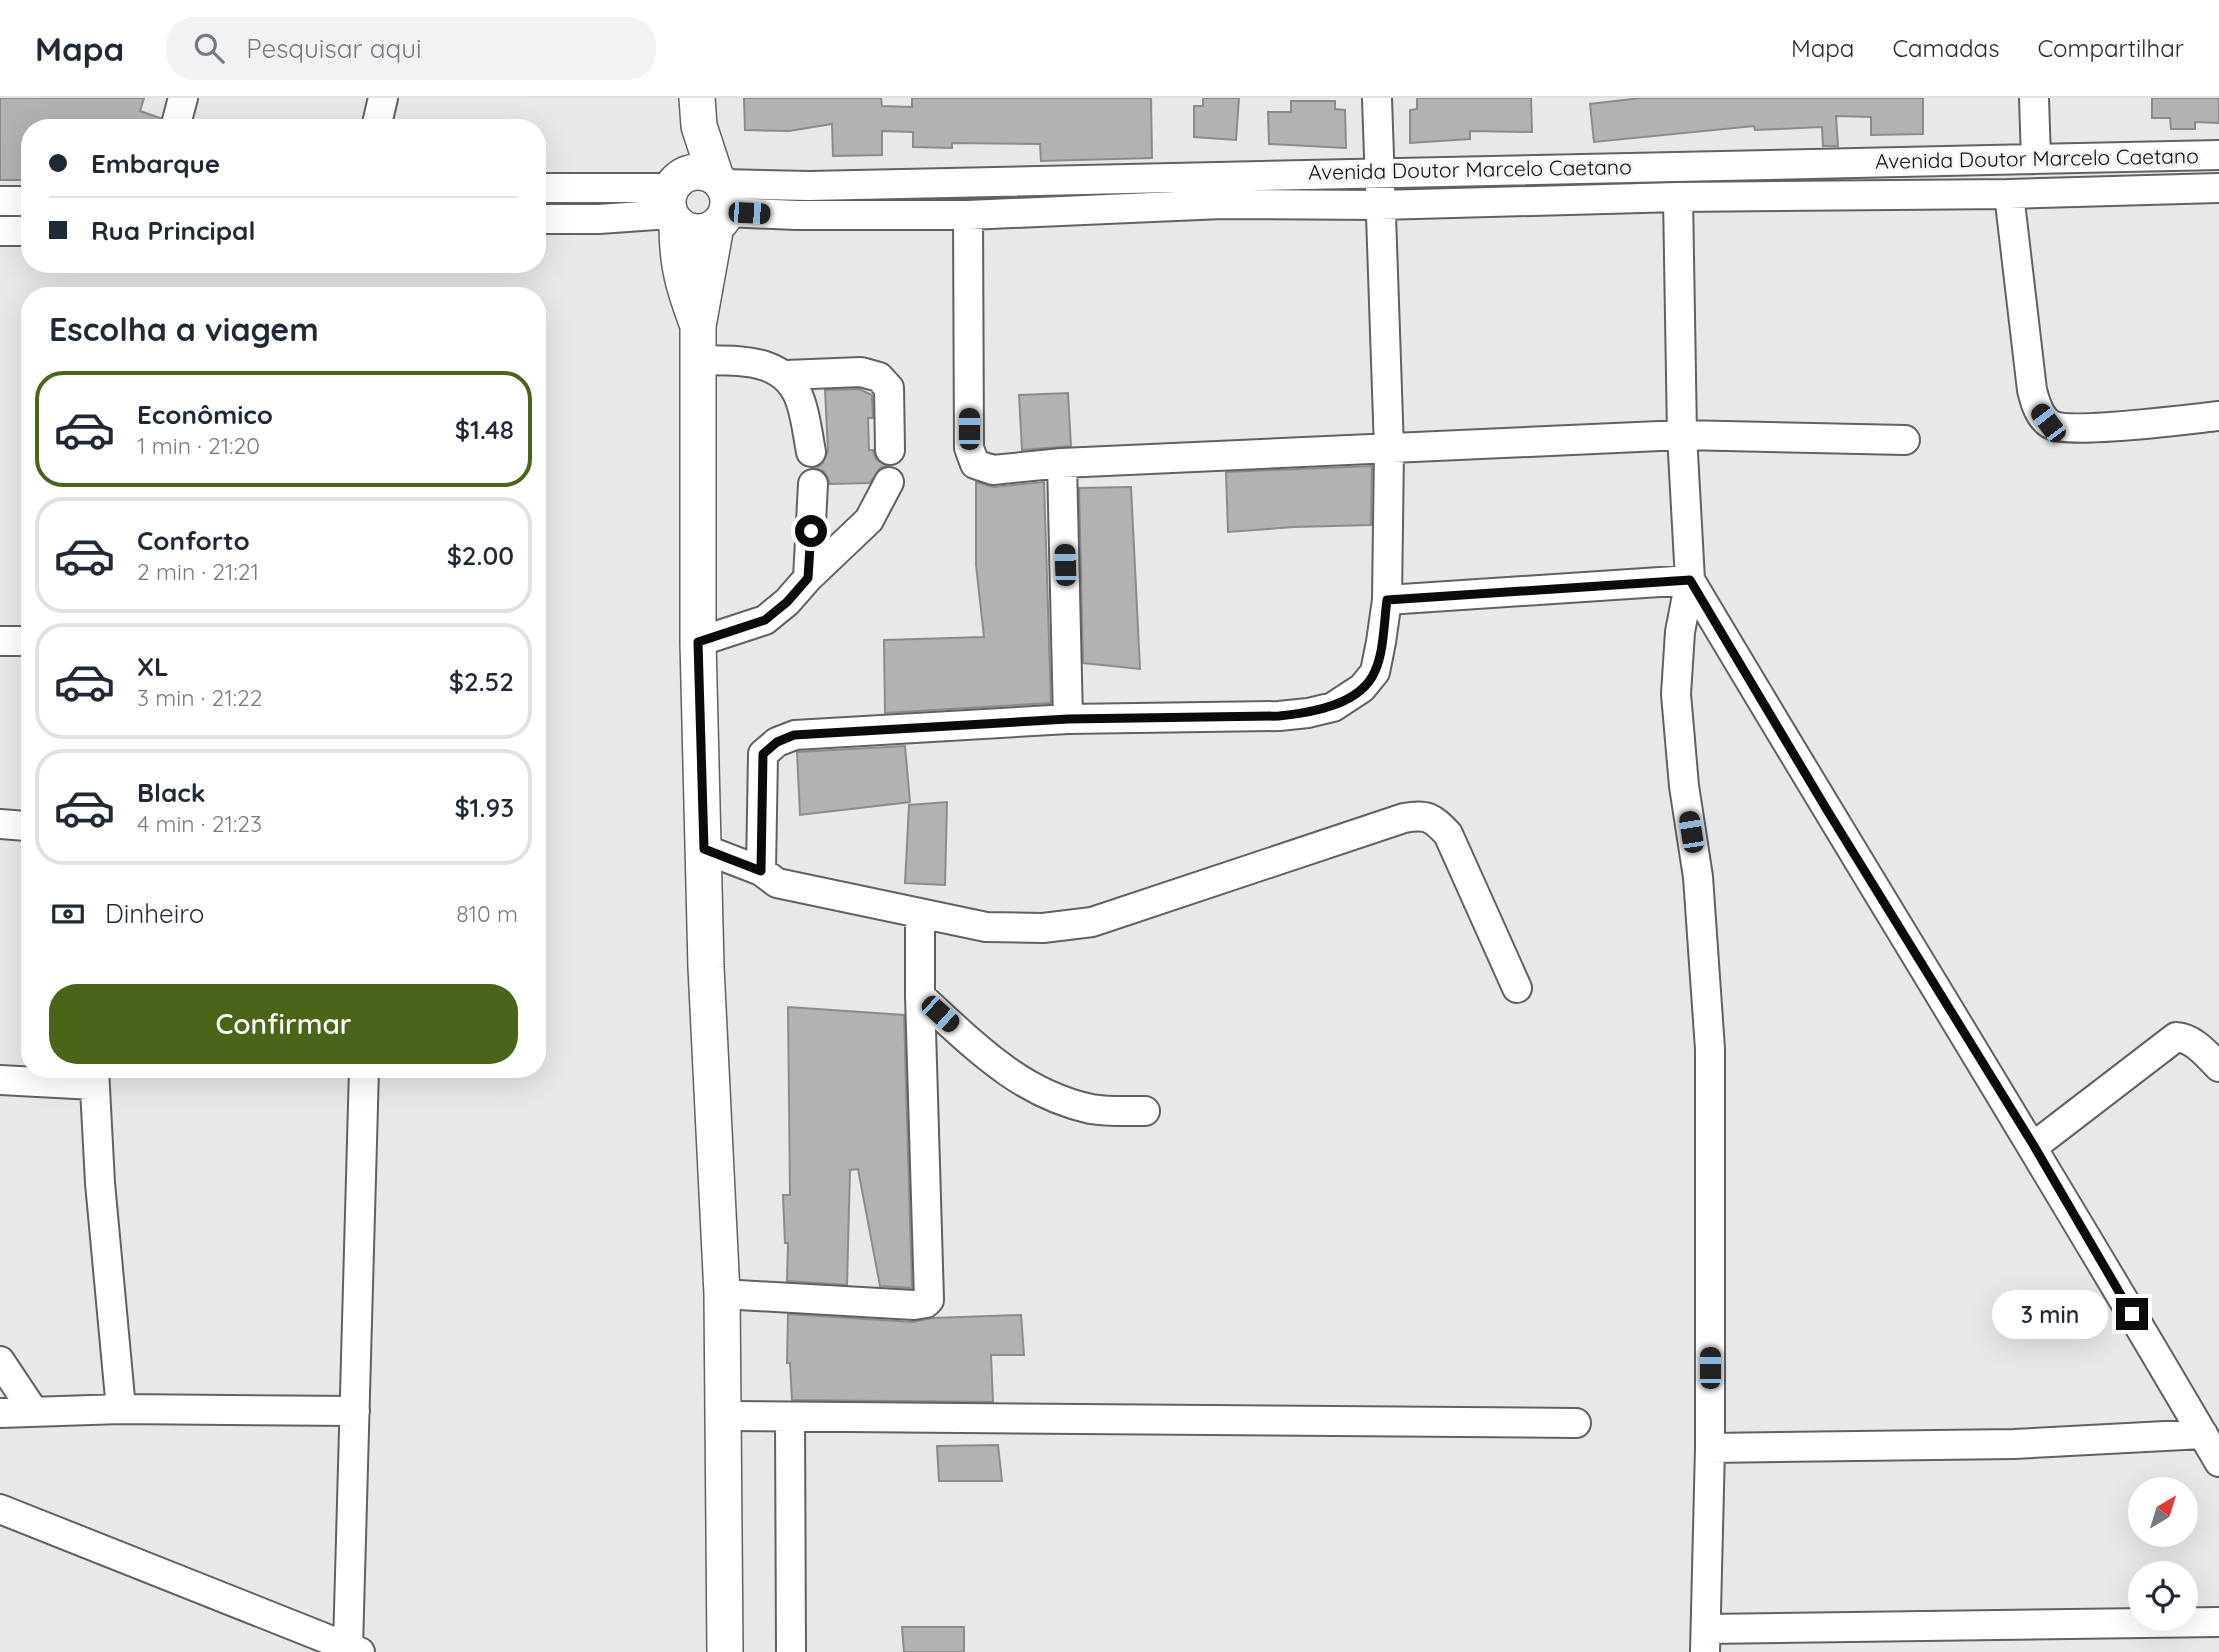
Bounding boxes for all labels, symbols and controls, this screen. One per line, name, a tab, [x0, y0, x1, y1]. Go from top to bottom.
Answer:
search box	[166, 17, 656, 80]
text: Mapa	[35, 28, 124, 69]
icon: search	[190, 29, 228, 67]
text: Pesquisar aqui	[246, 32, 422, 65]
text: Mapa	[1791, 33, 1854, 63]
text: Camadas	[1892, 33, 1999, 63]
text: Compartilhar	[2037, 33, 2184, 63]
street label: Avenida Doutor Marcelo Caetano	[1875, 142, 2199, 174]
text: Embarque	[91, 147, 220, 180]
street label: Avenida Doutor Marcelo Caetano	[1308, 153, 1632, 185]
car	[728, 201, 771, 225]
text: Rua Principal	[91, 214, 255, 247]
text: Escolha a viagem	[49, 309, 319, 349]
icon: car	[53, 398, 116, 461]
text: Econômico	[137, 398, 273, 431]
car	[2027, 400, 2070, 446]
car	[959, 408, 980, 450]
text: $1.48	[455, 413, 514, 446]
text: 1 min · 21:20	[137, 431, 260, 460]
route start	[795, 515, 827, 547]
icon: car	[53, 524, 116, 587]
text: Conforto	[137, 524, 250, 557]
text: $2.00	[447, 539, 514, 572]
car	[1054, 544, 1077, 586]
text: 2 min · 21:21	[137, 557, 259, 586]
icon: car	[53, 650, 116, 713]
text: XL	[137, 650, 169, 683]
text: $2.52	[449, 665, 514, 698]
text: 3 min · 21:22	[137, 683, 263, 712]
icon: car	[53, 776, 116, 839]
text: Black	[137, 776, 206, 809]
text: $1.93	[454, 791, 514, 824]
text: 4 min · 21:23	[137, 809, 262, 838]
car	[1678, 810, 1705, 854]
icon: cash	[49, 895, 87, 933]
text: Dinheiro	[105, 897, 204, 930]
text: 810 m	[456, 899, 518, 928]
button: Confirmar	[49, 984, 518, 1064]
car	[918, 992, 963, 1036]
callout: 3 min	[1992, 1290, 2108, 1338]
route end	[2116, 1298, 2148, 1330]
text: 3 min	[2021, 1300, 2079, 1329]
car	[1700, 1347, 1721, 1389]
north arrow	[2128, 1477, 2198, 1547]
map controls	[2128, 1477, 2198, 1631]
button: locate	[2128, 1561, 2198, 1631]

